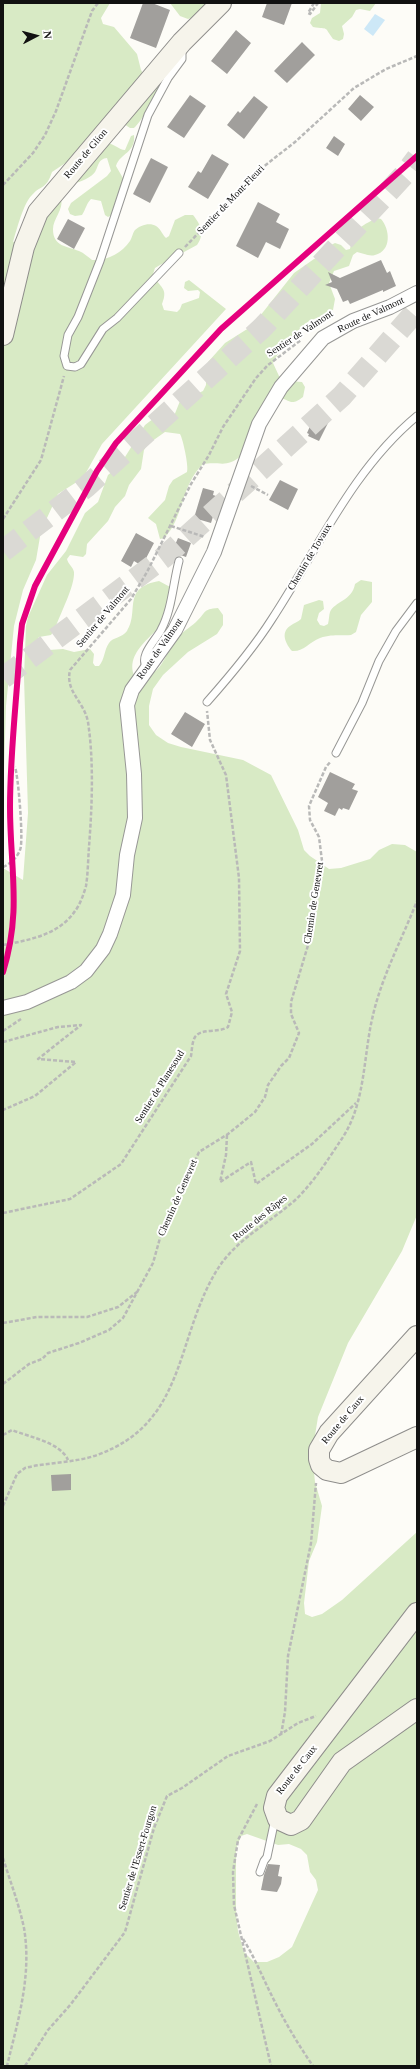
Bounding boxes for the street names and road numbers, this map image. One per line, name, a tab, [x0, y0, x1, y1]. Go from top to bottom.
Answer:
street label: Route de Glion	[62, 127, 110, 181]
street label: Sentier de Mont-Fleuri	[195, 163, 267, 237]
street label: Route de Valmont	[336, 294, 406, 336]
street label: Sentier de Valmont	[265, 308, 335, 360]
street label: Chemin de Tovaux	[285, 521, 335, 593]
street label: Sentier de Valmont	[74, 584, 132, 650]
street label: Route de Valmont	[134, 616, 186, 682]
street label: Chemin de Genevret	[302, 861, 326, 945]
street label: Sentier de Planesoud	[133, 1048, 187, 1126]
street label: Chemin de Genevret	[156, 1158, 200, 1238]
street label: Route des Râpes	[230, 1192, 290, 1244]
street label: Route de Caux	[319, 1393, 367, 1447]
street label: Route de Caux	[274, 1743, 320, 1797]
street label: Sentier de l'Essert-Fourgon	[116, 1804, 160, 1912]

